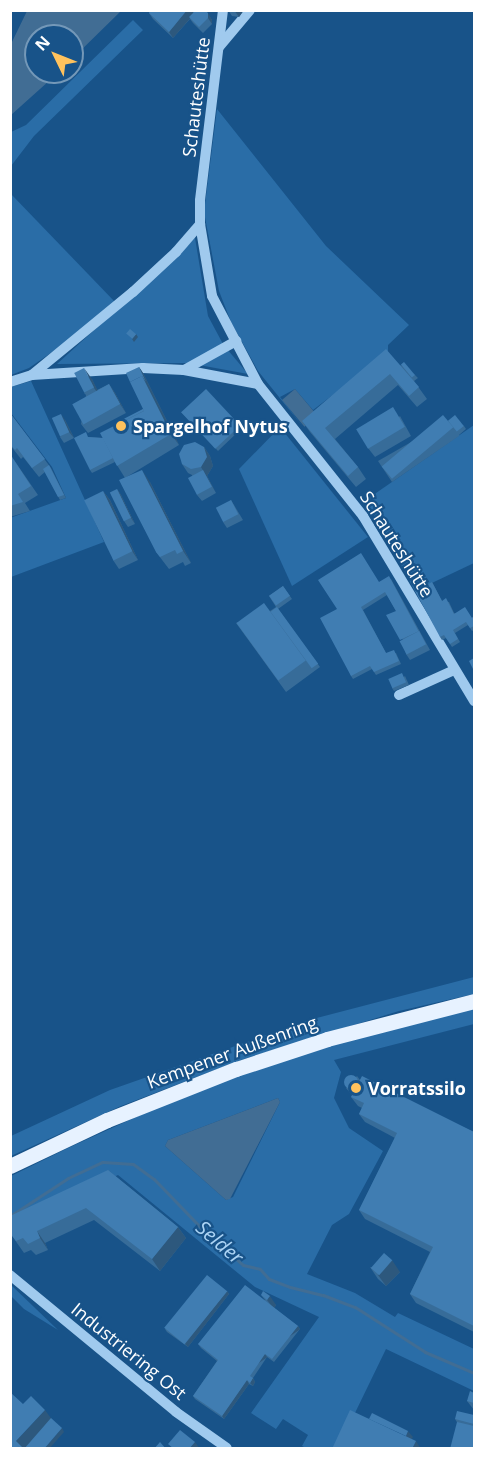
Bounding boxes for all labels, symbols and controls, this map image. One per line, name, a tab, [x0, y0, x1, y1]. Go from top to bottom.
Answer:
north arrow	[24, 24, 84, 84]
text: N	[30, 31, 55, 55]
street label: Schauteshütte	[178, 36, 214, 158]
place label: Spargelhof Nytus	[133, 415, 288, 437]
marker: Spargelhof Nytus	[114, 419, 128, 433]
street label: Schauteshütte	[356, 487, 438, 601]
street label: Kempener Außenring	[144, 1011, 320, 1093]
place label: Vorratssilo	[368, 1077, 466, 1099]
marker: Vorratssilo	[349, 1081, 363, 1095]
water label: Selder	[192, 1215, 248, 1269]
street label: Industriering Ost	[67, 1298, 191, 1404]

